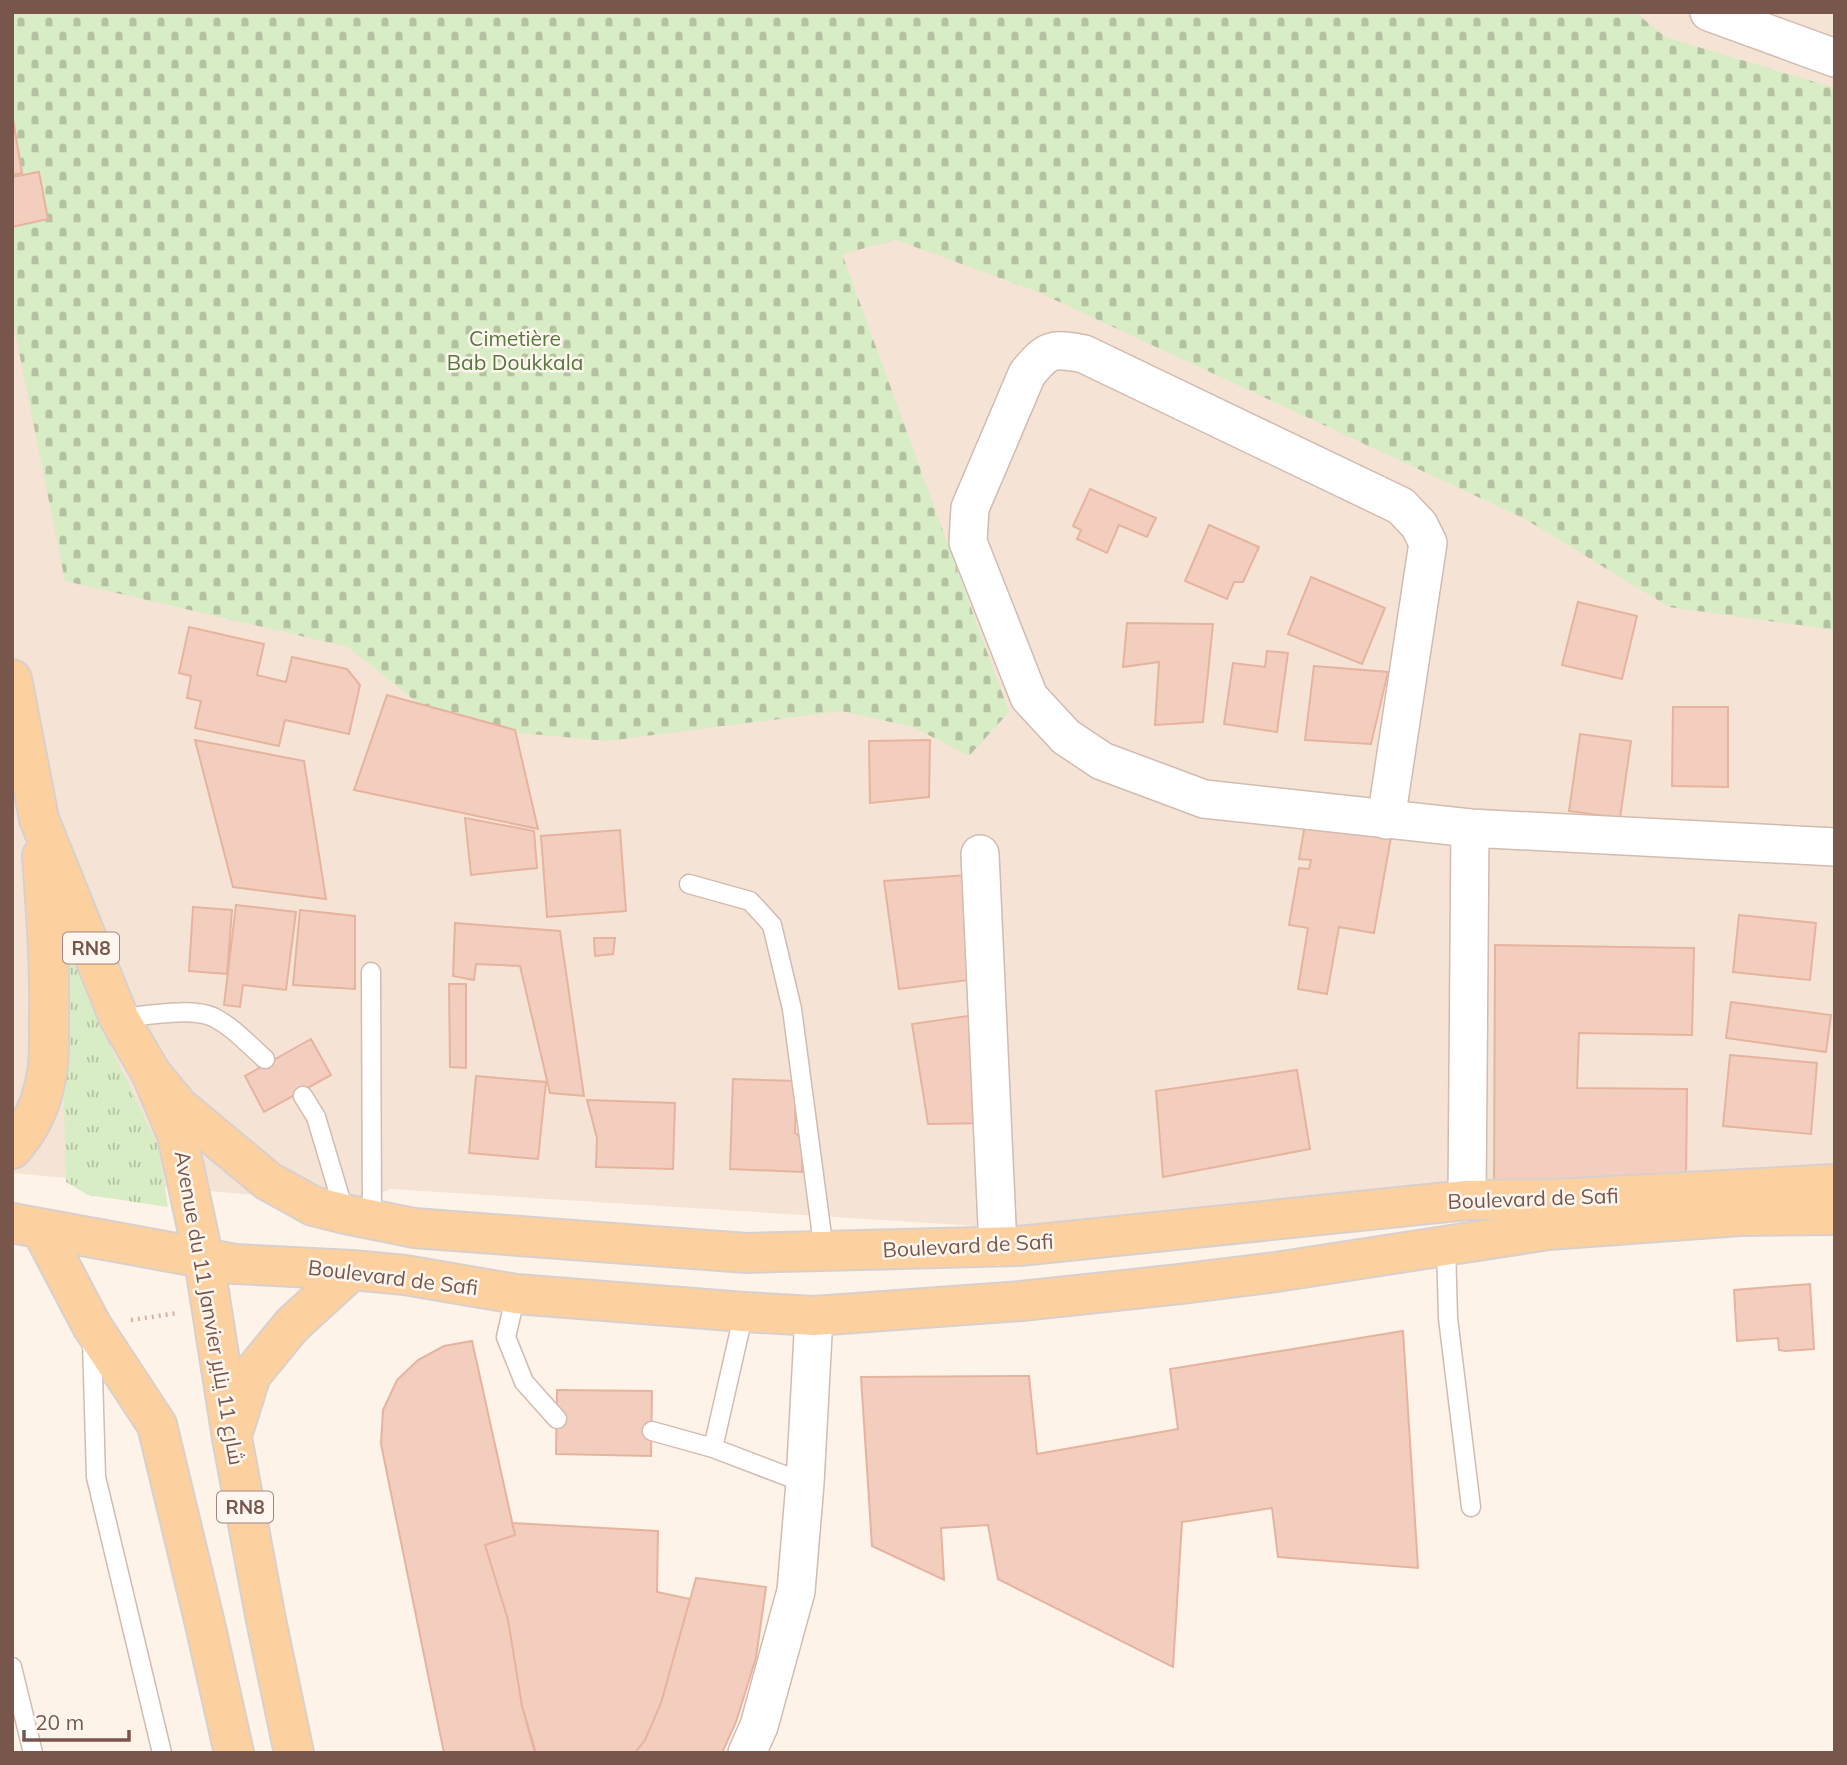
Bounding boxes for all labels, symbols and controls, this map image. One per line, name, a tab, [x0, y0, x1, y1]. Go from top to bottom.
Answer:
park label: Cimetière Bab Doukkala	[447, 325, 583, 375]
road number: RN8	[63, 932, 119, 964]
street label: Avenue du 11 Janvier شارع 11 يناير	[168, 1149, 250, 1467]
street label: Boulevard de Safi	[1447, 1182, 1619, 1214]
street label: Boulevard de Safi	[882, 1228, 1054, 1262]
street label: Boulevard de Safi	[307, 1254, 480, 1300]
road number: RN8	[217, 1492, 273, 1522]
scale bar	[24, 1698, 130, 1742]
text: 20 m	[35, 1709, 84, 1735]

